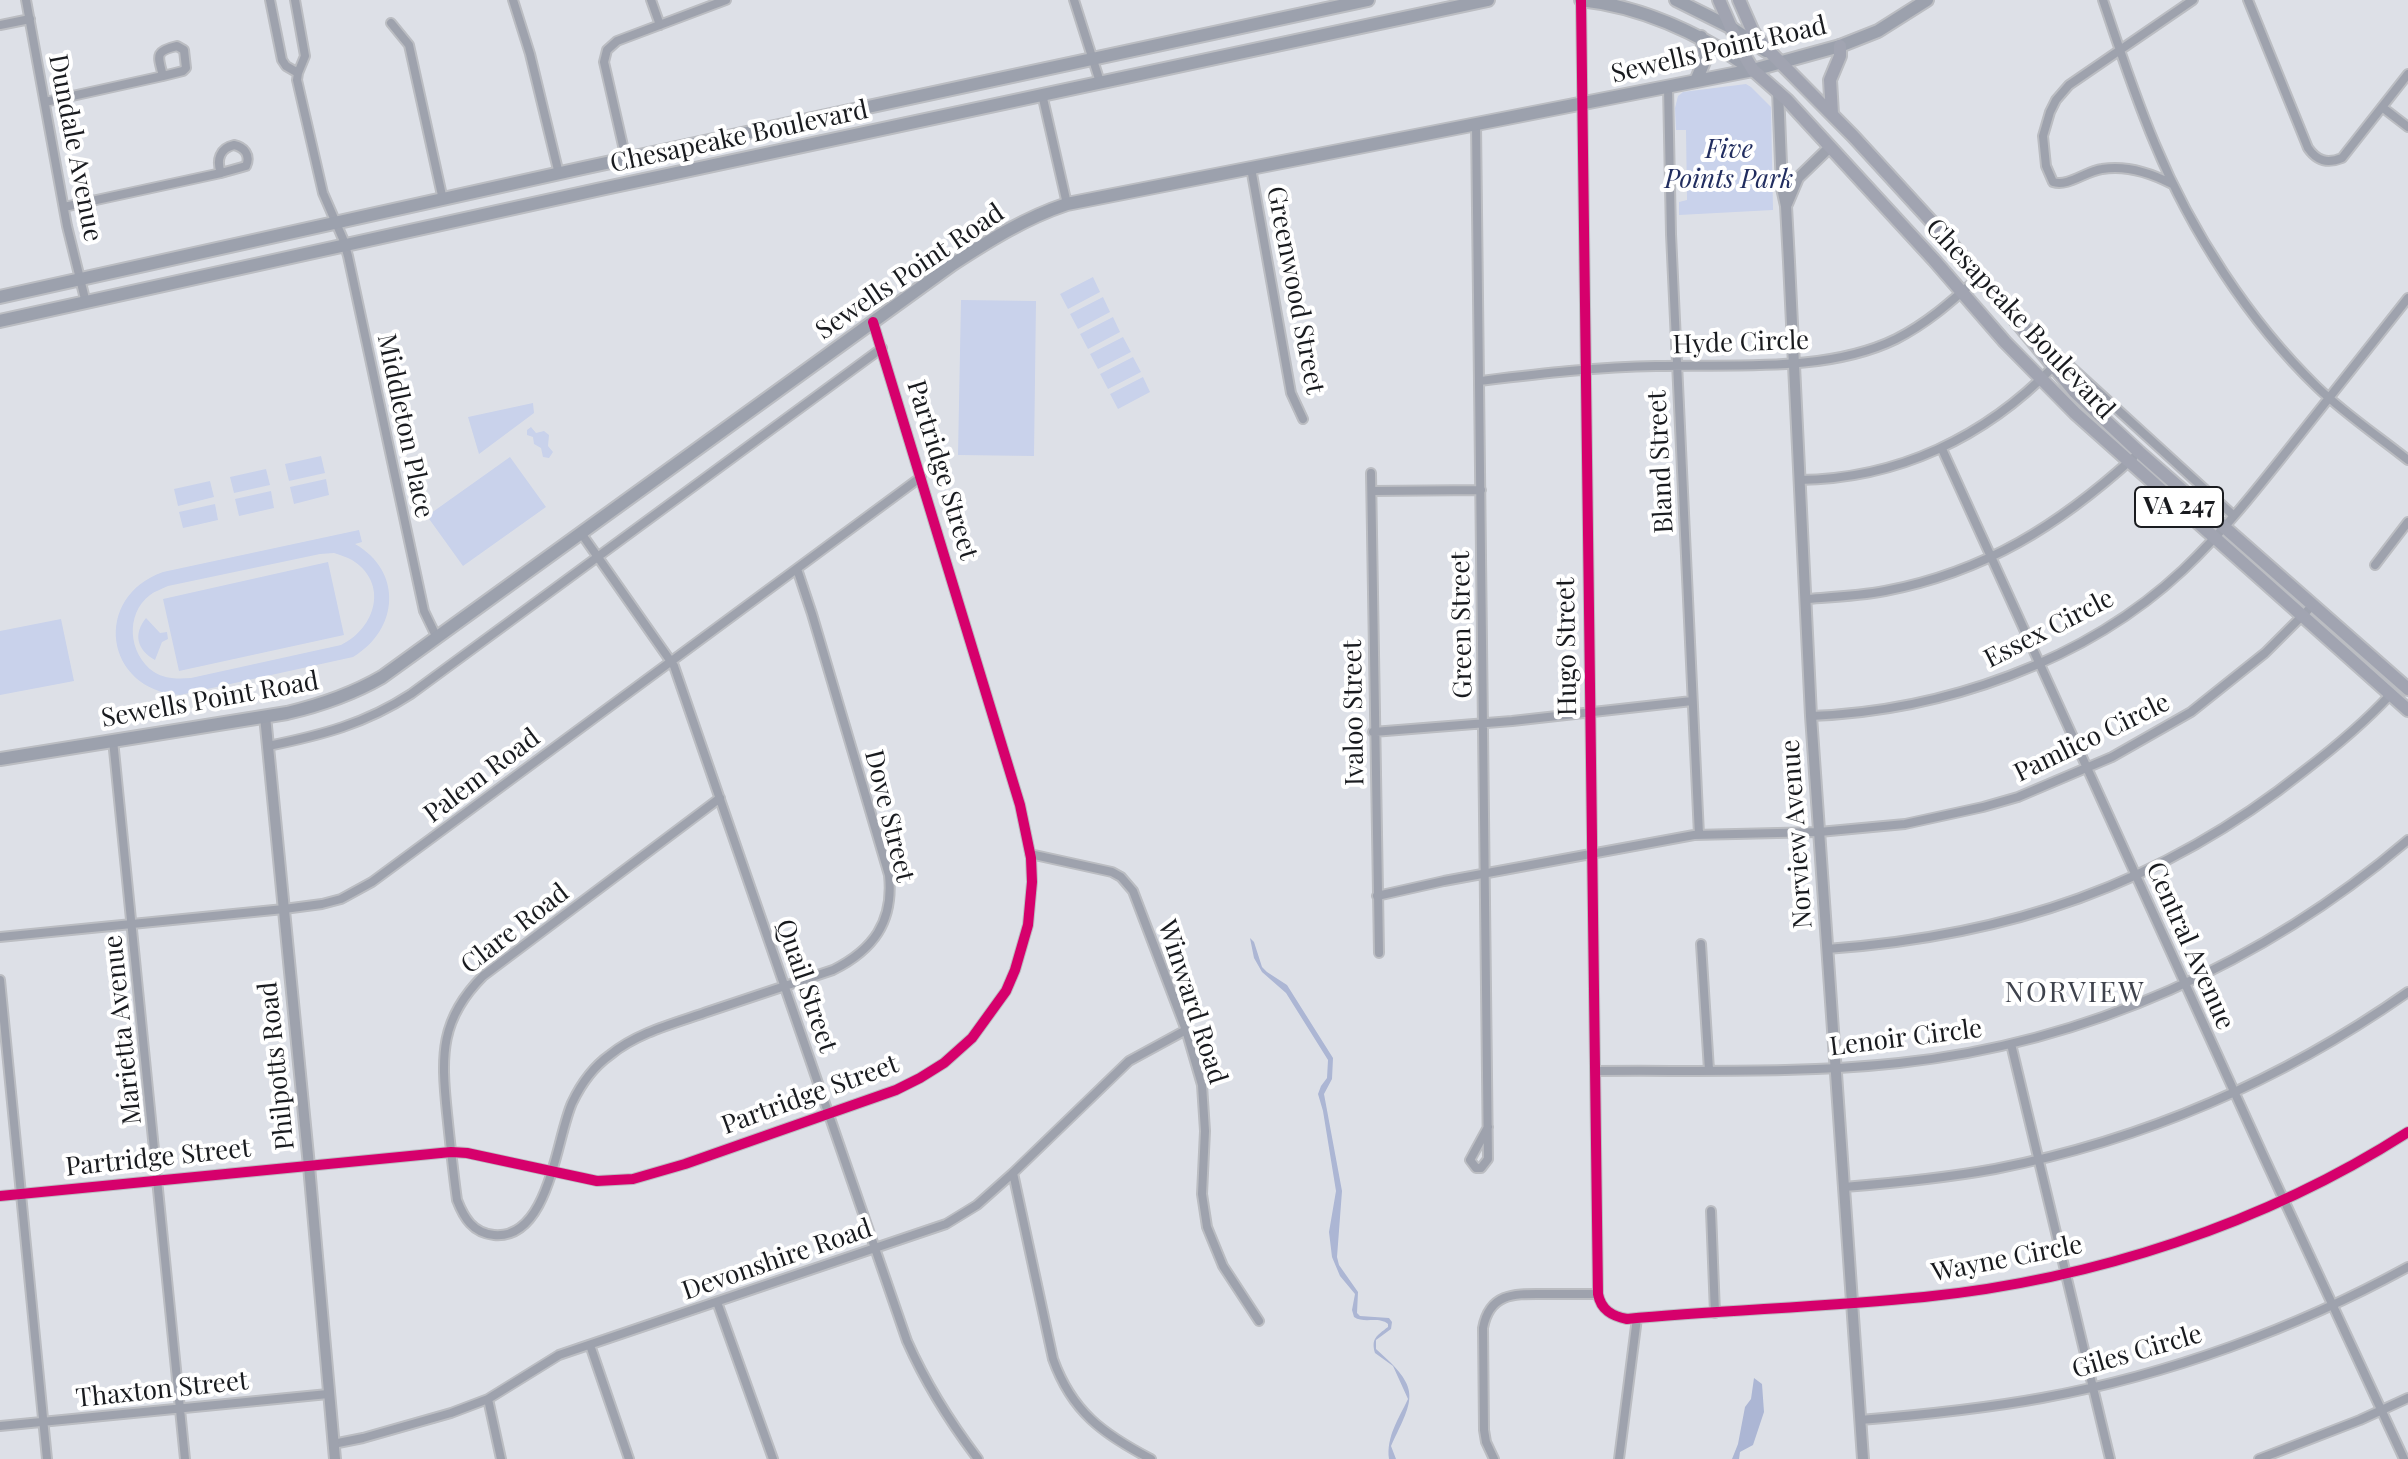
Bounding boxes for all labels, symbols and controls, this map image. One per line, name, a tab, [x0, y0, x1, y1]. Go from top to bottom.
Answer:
street label: Sewells Point Road	[1608, 10, 1830, 90]
street label: Dundale Avenue	[42, 52, 108, 244]
street label: Chesapeake Boulevard	[607, 94, 871, 180]
park label: Five Points Park	[1664, 134, 1794, 196]
street label: Greenwood Street	[1260, 184, 1330, 396]
street label: Sewells Point Road	[810, 198, 1010, 346]
street label: Chesapeake Boulevard	[1919, 212, 2121, 426]
street label: Hyde Circle	[1672, 325, 1810, 361]
street label: Middleton Place	[370, 331, 440, 521]
street label: Partridge Street	[900, 377, 984, 563]
street label: Bland Street	[1642, 390, 1680, 534]
road number: VA 247	[2135, 487, 2223, 527]
street label: Green Street	[1445, 551, 1479, 699]
street label: Hugo Street	[1550, 577, 1584, 717]
street label: Essex Circle	[1979, 583, 2119, 675]
street label: Ivaloo Street	[1337, 640, 1371, 786]
street label: Sewells Point Road	[99, 666, 321, 734]
street label: Pamlico Circle	[2009, 687, 2175, 789]
street label: Palem Road	[418, 722, 546, 830]
street label: Norview Avenue	[1775, 738, 1819, 930]
street label: Dove Street	[858, 747, 920, 885]
street label: Central Avenue	[2139, 857, 2241, 1035]
street label: Clare Road	[455, 877, 575, 981]
street label: Quail Street	[769, 915, 843, 1057]
street label: Winward Road	[1151, 916, 1233, 1088]
street label: Marietta Avenue	[98, 934, 148, 1126]
district label: NORVIEW	[2004, 976, 2146, 1010]
street label: Philpotts Road	[253, 980, 301, 1152]
street label: Lenoir Circle	[1828, 1013, 1984, 1063]
street label: Partridge Street	[717, 1049, 903, 1141]
street label: Partridge Street	[64, 1133, 252, 1183]
street label: Devonshire Road	[678, 1213, 876, 1307]
street label: Wayne Circle	[1929, 1229, 2085, 1289]
street label: Giles Circle	[2068, 1319, 2206, 1385]
street label: Thaxton Street	[74, 1365, 250, 1415]

